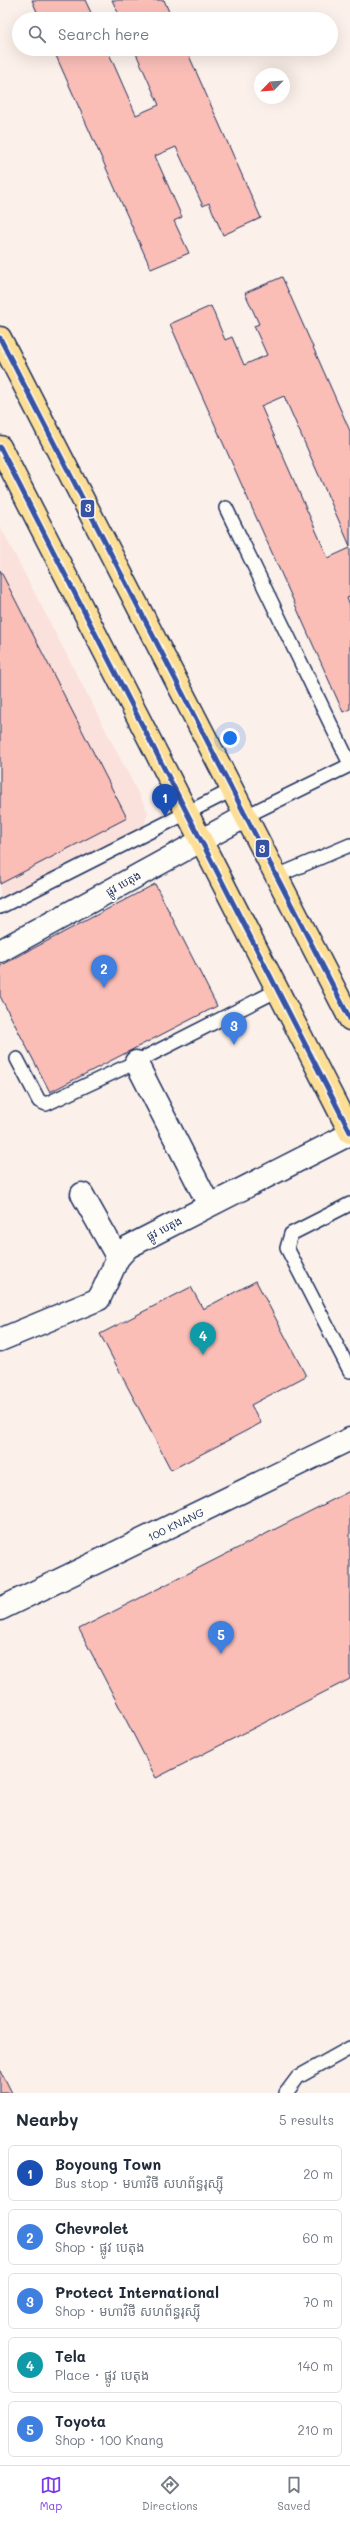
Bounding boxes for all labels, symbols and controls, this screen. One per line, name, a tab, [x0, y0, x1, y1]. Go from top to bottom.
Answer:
search box	[12, 12, 338, 56]
icon: search	[26, 23, 48, 45]
text: Search here	[58, 24, 149, 44]
north arrow	[254, 68, 290, 104]
line badge: 3	[80, 499, 95, 518]
text: 3	[85, 500, 92, 515]
your location	[220, 728, 240, 748]
pin: 1	[152, 784, 178, 817]
line badge: 3	[255, 839, 270, 858]
text: 3	[259, 841, 266, 856]
street label: ផ្លូវ បេតុង	[103, 867, 145, 902]
pin: 2	[91, 955, 117, 988]
pin: 3	[221, 1012, 247, 1045]
street label: ផ្លូវ បេតុង	[144, 1213, 186, 1246]
pin: 4	[190, 1322, 216, 1355]
street label: 100 KNANG	[145, 1504, 206, 1544]
pin: 5	[208, 1621, 234, 1654]
text: Nearby	[16, 2108, 78, 2130]
text: 5 results	[279, 2111, 334, 2128]
text: Boyoung Town	[55, 2154, 161, 2174]
text: 1	[27, 2165, 33, 2182]
text: 20 m	[303, 2165, 333, 2182]
text: Bus stop · មហាវិថី សហព័ន្ធរុស្ស៊ី	[55, 2174, 224, 2191]
text: Chevrolet	[55, 2218, 129, 2238]
text: 2	[26, 2229, 34, 2246]
text: 60 m	[303, 2229, 333, 2246]
text: Shop · ផ្លូវ បេតុង	[55, 2238, 145, 2255]
text: Protect International	[55, 2282, 219, 2302]
text: 3	[26, 2293, 34, 2310]
text: 70 m	[303, 2293, 333, 2310]
text: Shop · មហាវិថី សហព័ន្ធរុស្ស៊ី	[55, 2302, 200, 2319]
text: Tela	[55, 2346, 86, 2366]
text: 4	[26, 2357, 34, 2374]
text: 140 m	[297, 2357, 333, 2374]
text: Place · ផ្លូវ បេតុង	[55, 2366, 149, 2383]
text: Toyota	[55, 2411, 106, 2431]
text: 5	[26, 2421, 34, 2438]
text: 210 m	[297, 2421, 333, 2438]
text: Shop · 100 Knang	[55, 2431, 163, 2448]
tab: Map	[40, 2474, 62, 2513]
tab: Directions	[142, 2474, 198, 2513]
tab: Saved	[277, 2474, 310, 2513]

